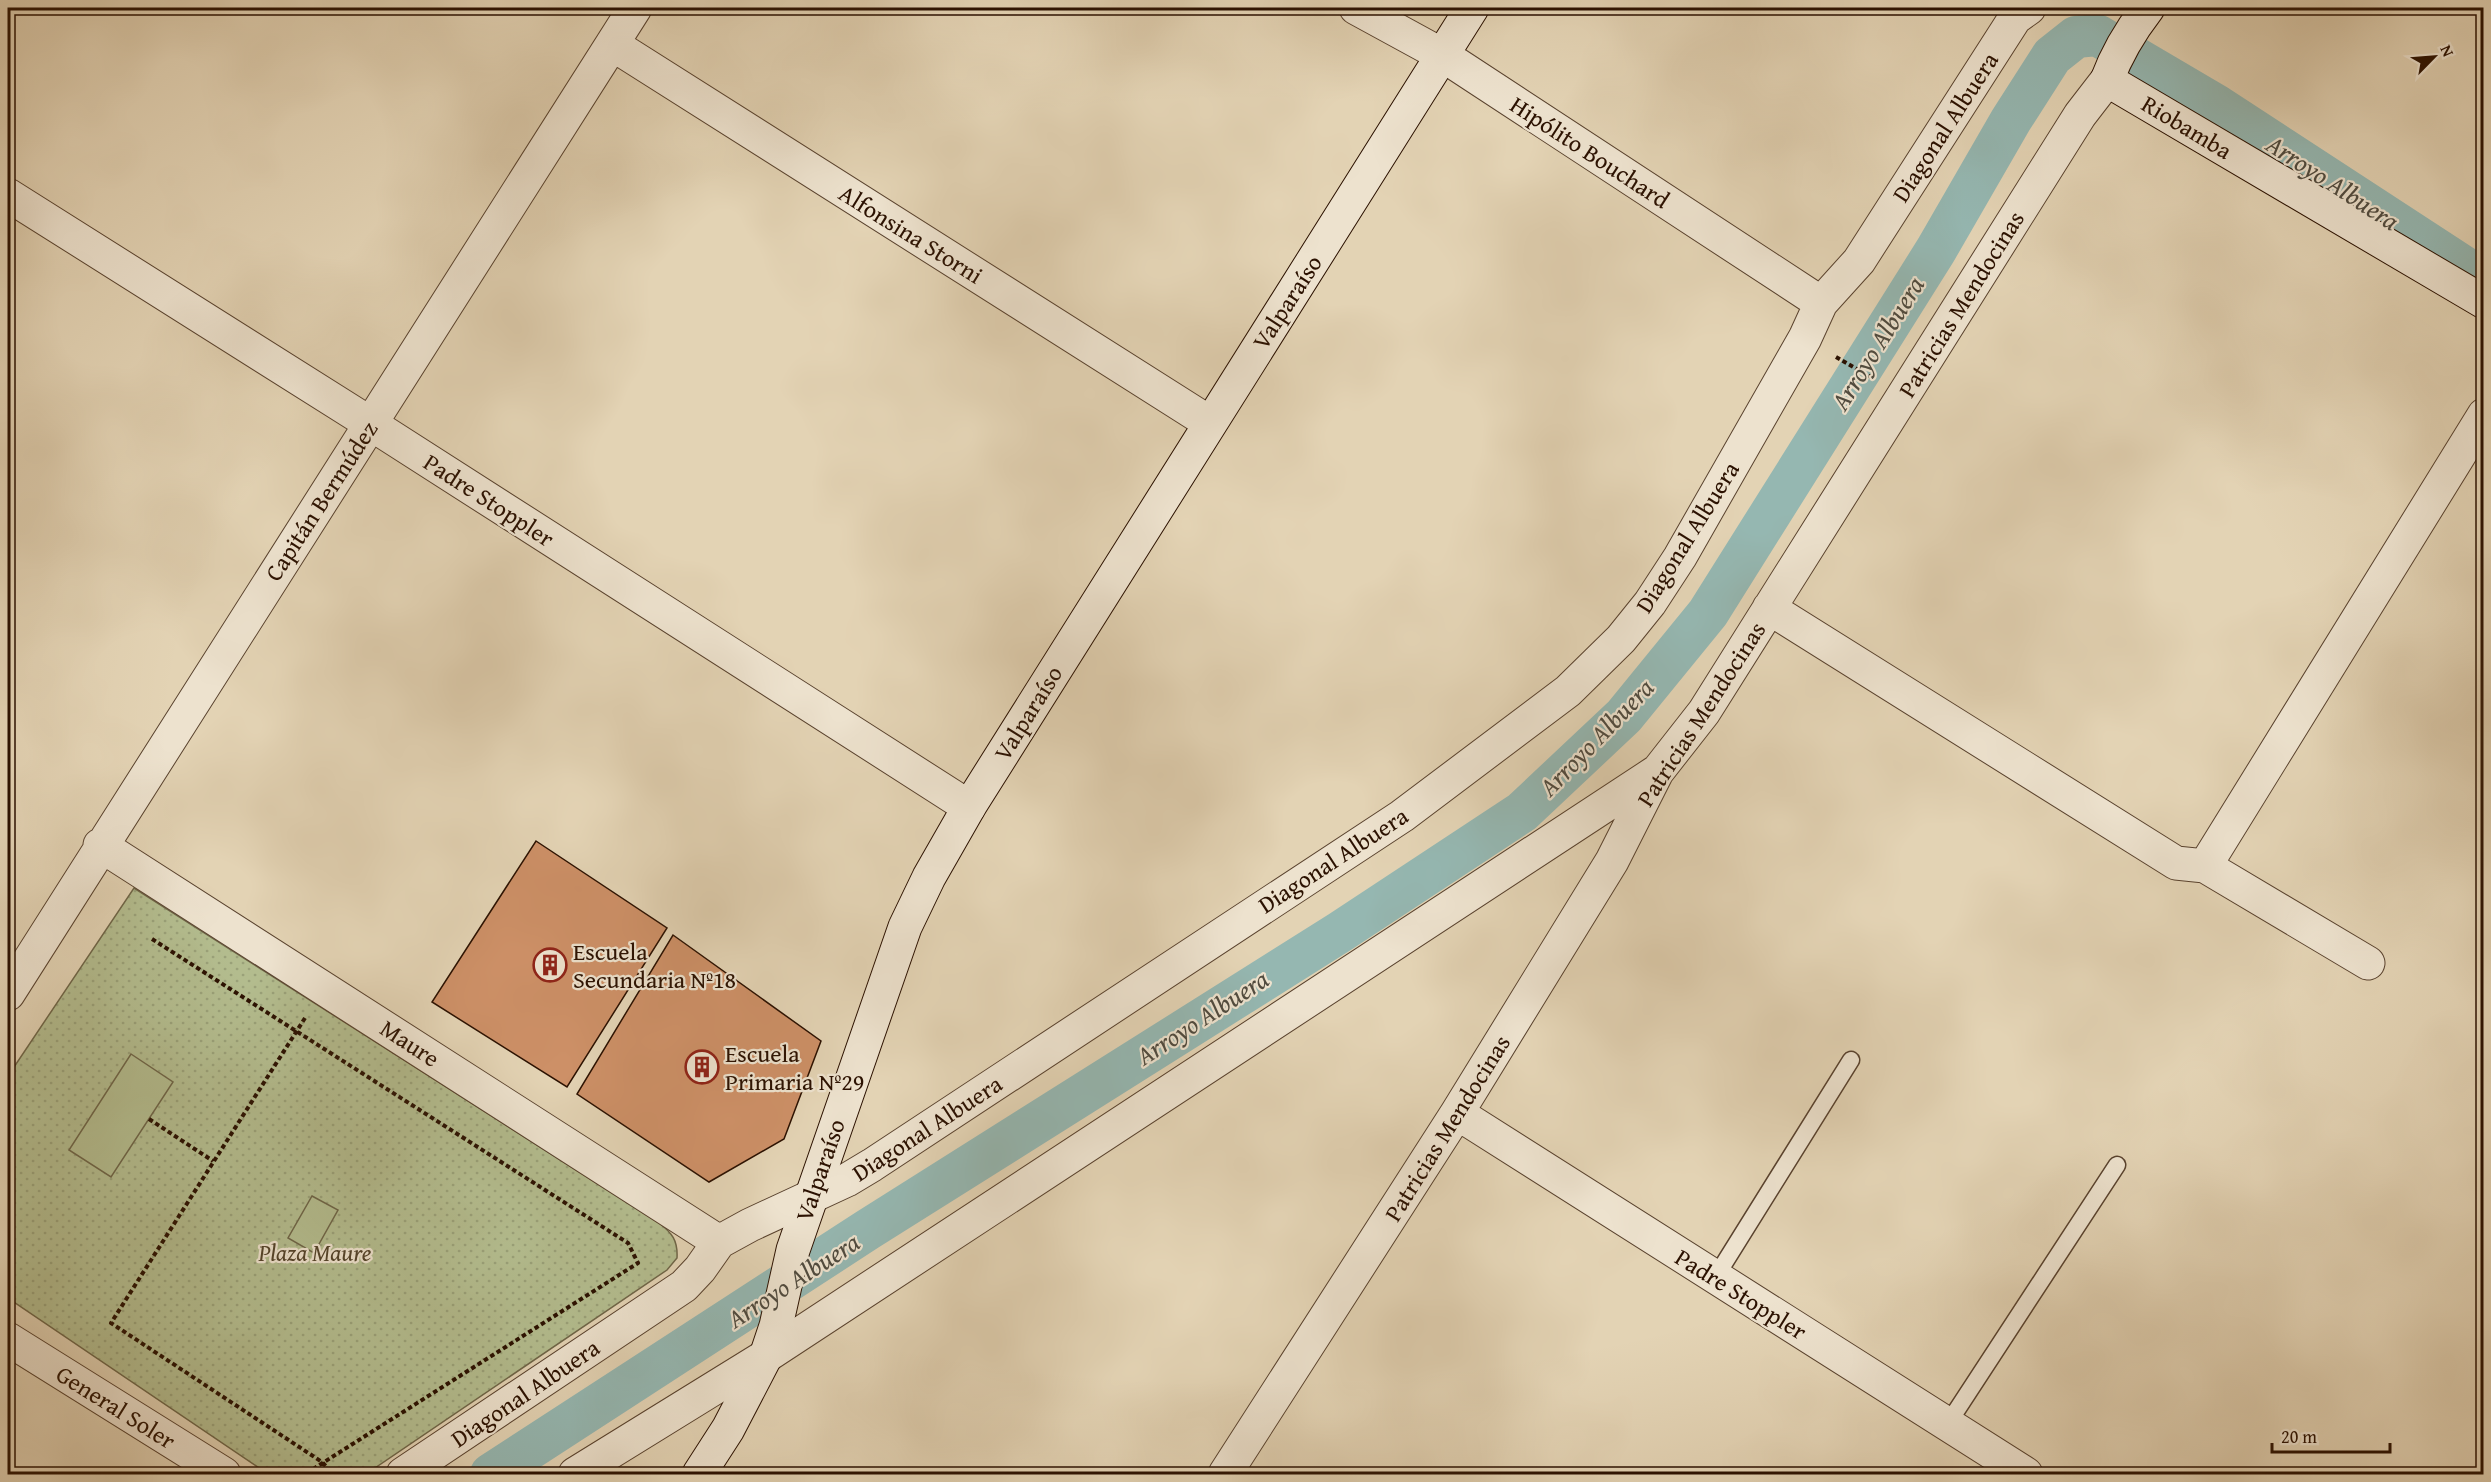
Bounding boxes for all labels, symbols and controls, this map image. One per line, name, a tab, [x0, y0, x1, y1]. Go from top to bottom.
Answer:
north arrow	[2404, 27, 2464, 87]
text: N	[2434, 41, 2461, 61]
street label: Diagonal Albuera	[1883, 45, 2007, 209]
street label: Riobamba	[2135, 86, 2239, 168]
street label: Hipólito Bouchard	[1503, 87, 1677, 217]
water label: Arroyo Albuera	[2258, 124, 2407, 240]
street label: Alfonsina Storni	[832, 176, 990, 292]
street label: Patricias Mendocinas	[1889, 204, 2033, 404]
street label: Valparaíso	[1243, 248, 1331, 356]
water label: Arroyo Albuera	[1820, 268, 1934, 418]
street label: Capitán Bermúdez	[256, 414, 386, 588]
street label: Padre Stoppler	[417, 445, 561, 555]
street label: Diagonal Albuera	[1626, 454, 1748, 619]
street label: Patricias Mendocinas	[1628, 615, 1774, 813]
street label: Valparaíso	[985, 659, 1071, 767]
water label: Arroyo Albuera	[1529, 669, 1663, 806]
street label: Diagonal Albuera	[1251, 798, 1415, 922]
place label: Escuela Secundaria Nº18	[573, 934, 736, 997]
building icon: Escuela Secundaria Nº18	[532, 947, 568, 983]
water label: Arroyo Albuera	[1127, 959, 1276, 1075]
street label: Maure	[373, 1011, 447, 1075]
street label: Patricias Mendocinas	[1375, 1028, 1519, 1228]
place label: Escuela Primaria Nº29	[725, 1036, 864, 1099]
building icon: Escuela Primaria Nº29	[684, 1049, 720, 1085]
street label: Diagonal Albuera	[845, 1066, 1009, 1190]
street label: Valparaíso	[786, 1114, 854, 1226]
water label: Arroyo Albuera	[718, 1222, 867, 1338]
park label: Plaza Maure	[257, 1235, 372, 1270]
street label: Padre Stoppler	[1668, 1240, 1814, 1348]
street label: Diagonal Albuera	[444, 1330, 607, 1456]
street label: General Soler	[49, 1356, 183, 1458]
scale bar	[2272, 1416, 2390, 1454]
text: 20 m	[2281, 1423, 2317, 1450]

